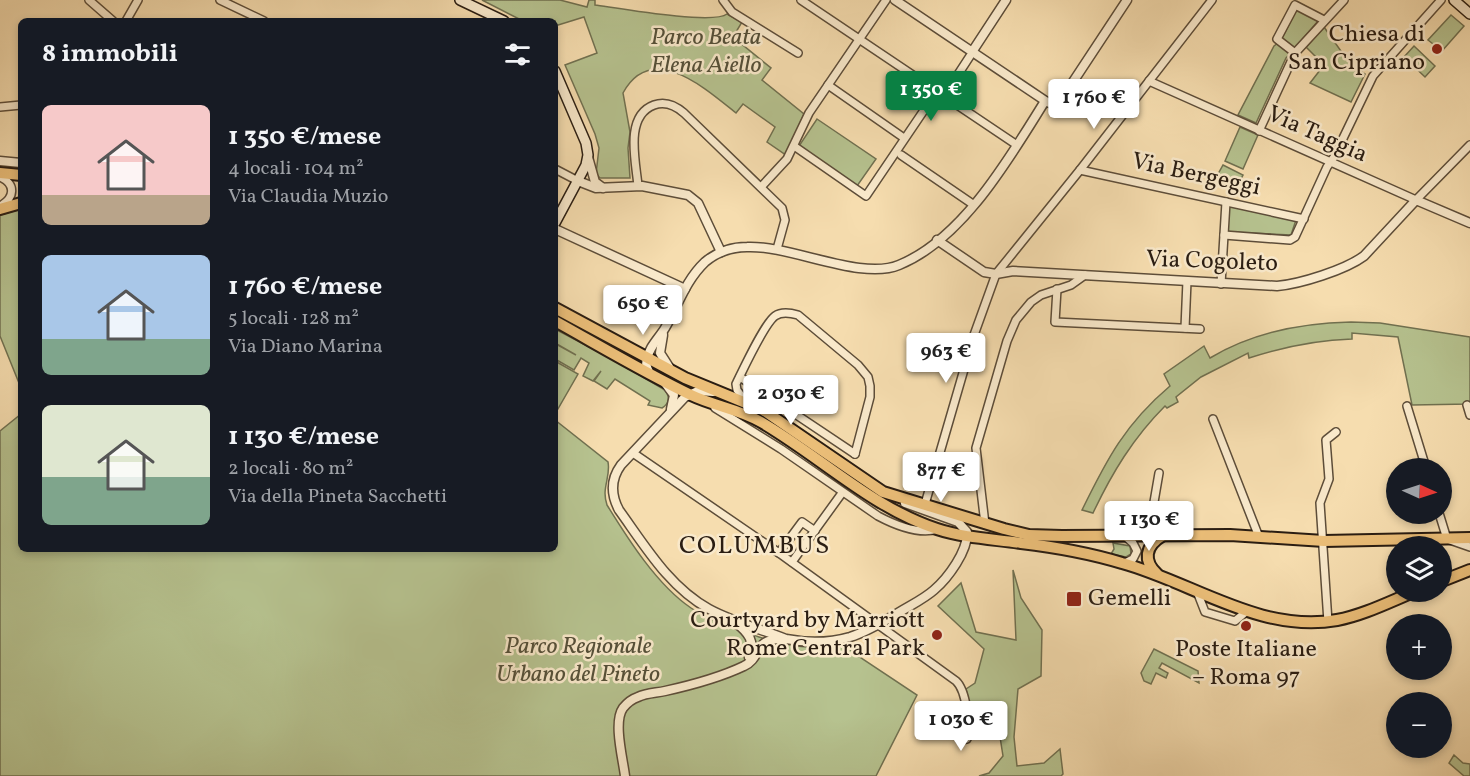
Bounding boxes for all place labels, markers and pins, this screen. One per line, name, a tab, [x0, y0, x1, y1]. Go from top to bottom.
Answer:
place label: Chiesa di San Cipriano	[1288, 18, 1425, 80]
marker: Chiesa di San Cipriano	[1430, 42, 1444, 56]
pin: 1 350 €	[876, 71, 986, 122]
pin: 1 760 €	[1039, 79, 1149, 130]
pin: 650 €	[601, 285, 685, 336]
pin: 963 €	[904, 333, 988, 384]
pin: 2 030 €	[736, 375, 846, 426]
pin: 877 €	[899, 452, 983, 503]
pin: 1 130 €	[1094, 501, 1204, 552]
place label: Gemelli	[1088, 582, 1171, 616]
marker: Gemelli	[1065, 590, 1083, 608]
place label: Courtyard by Marriott Rome Central Park	[690, 604, 925, 666]
marker: Poste Italiane – Roma 97	[1239, 619, 1253, 633]
marker: Courtyard by Marriott Rome Central Park	[930, 628, 944, 642]
place label: Poste Italiane – Roma 97	[1175, 633, 1317, 695]
pin: 1 030 €	[906, 701, 1016, 752]

